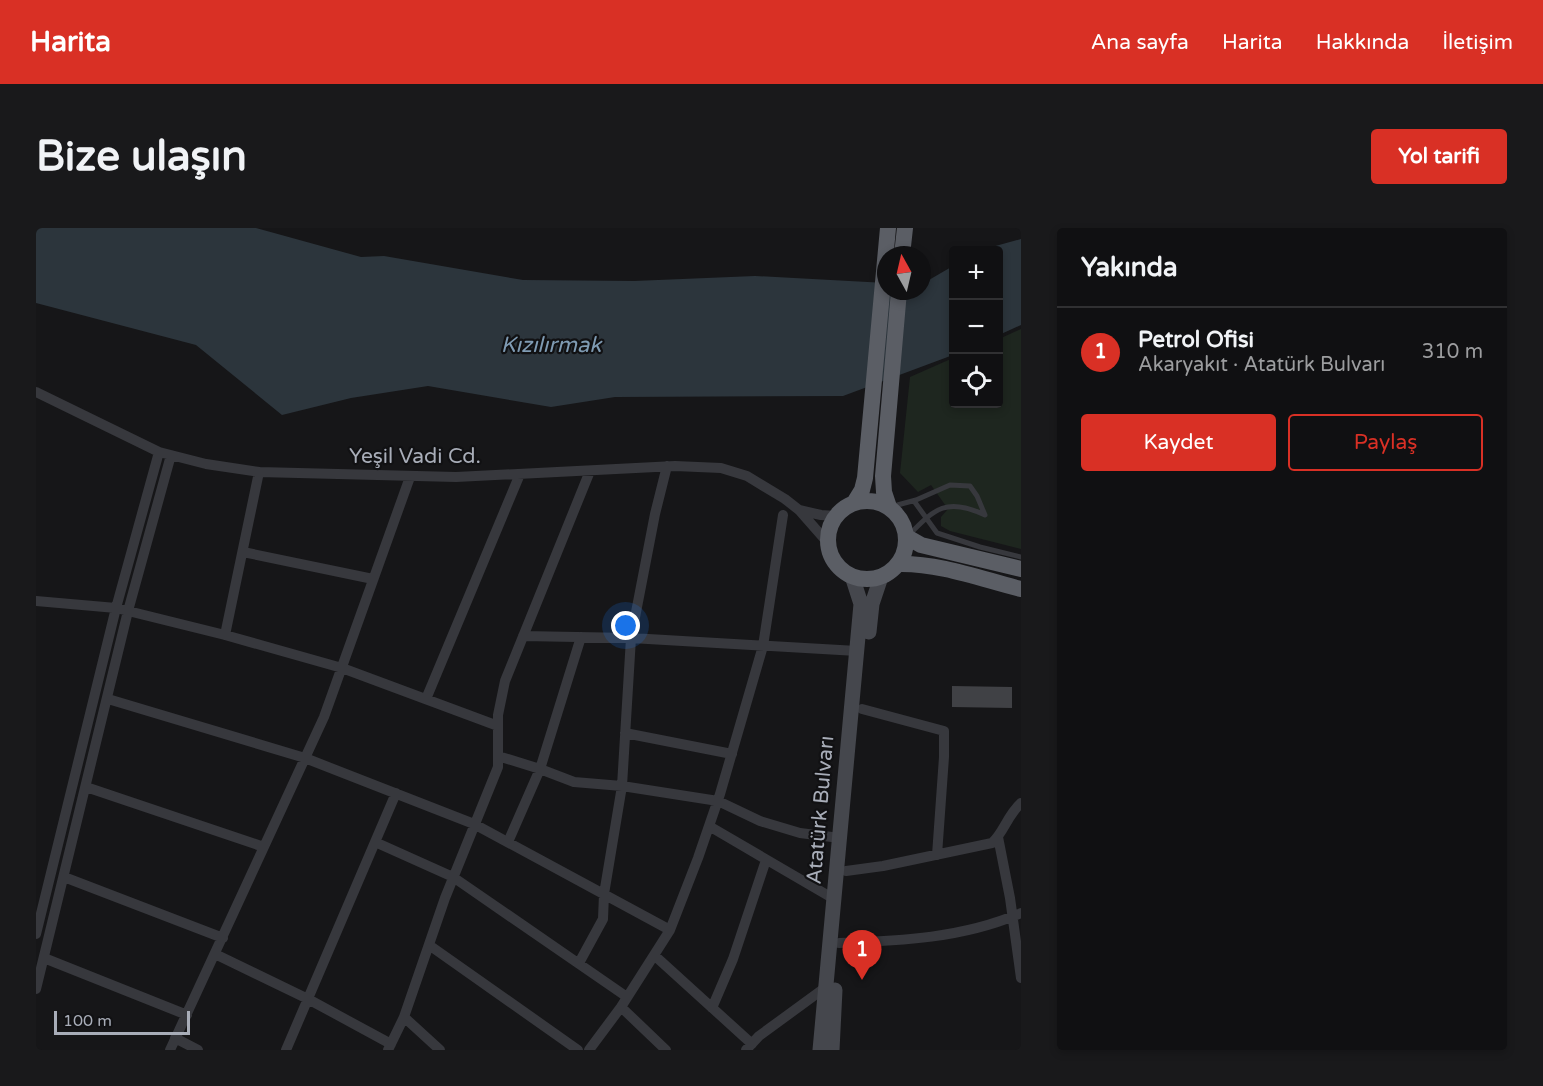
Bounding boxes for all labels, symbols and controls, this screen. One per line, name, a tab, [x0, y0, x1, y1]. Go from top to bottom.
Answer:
text: Harita	[30, 25, 111, 59]
text: Ana sayfa	[1091, 30, 1189, 55]
text: Harita	[1222, 30, 1283, 55]
text: Hakkında	[1316, 30, 1409, 55]
text: İletişim	[1442, 30, 1513, 55]
button: Yol tarifi	[1371, 129, 1507, 184]
text: Bize ulaşın	[36, 131, 247, 182]
north arrow	[877, 246, 931, 300]
map controls	[949, 246, 1003, 408]
button: +	[949, 246, 1003, 300]
text: Yakında	[1081, 252, 1178, 283]
button: −	[949, 300, 1003, 354]
text: Petrol Ofisi	[1138, 327, 1254, 353]
water label: Kızılırmak	[501, 332, 603, 358]
text: 1	[1094, 340, 1107, 364]
text: 310 m	[1422, 340, 1483, 364]
text: Akaryakıt · Atatürk Bulvarı	[1138, 353, 1385, 377]
button: locate	[949, 354, 1003, 408]
button: Kaydet	[1081, 414, 1276, 471]
button: Paylaş	[1288, 414, 1483, 471]
street label: Yeşil Vadi Cd.	[349, 444, 481, 469]
your location	[611, 611, 640, 640]
street label: Atatürk Bulvarı	[802, 735, 839, 885]
pin: 1	[842, 930, 882, 980]
scale bar	[54, 1008, 190, 1036]
text: 100 m	[63, 1011, 112, 1031]

